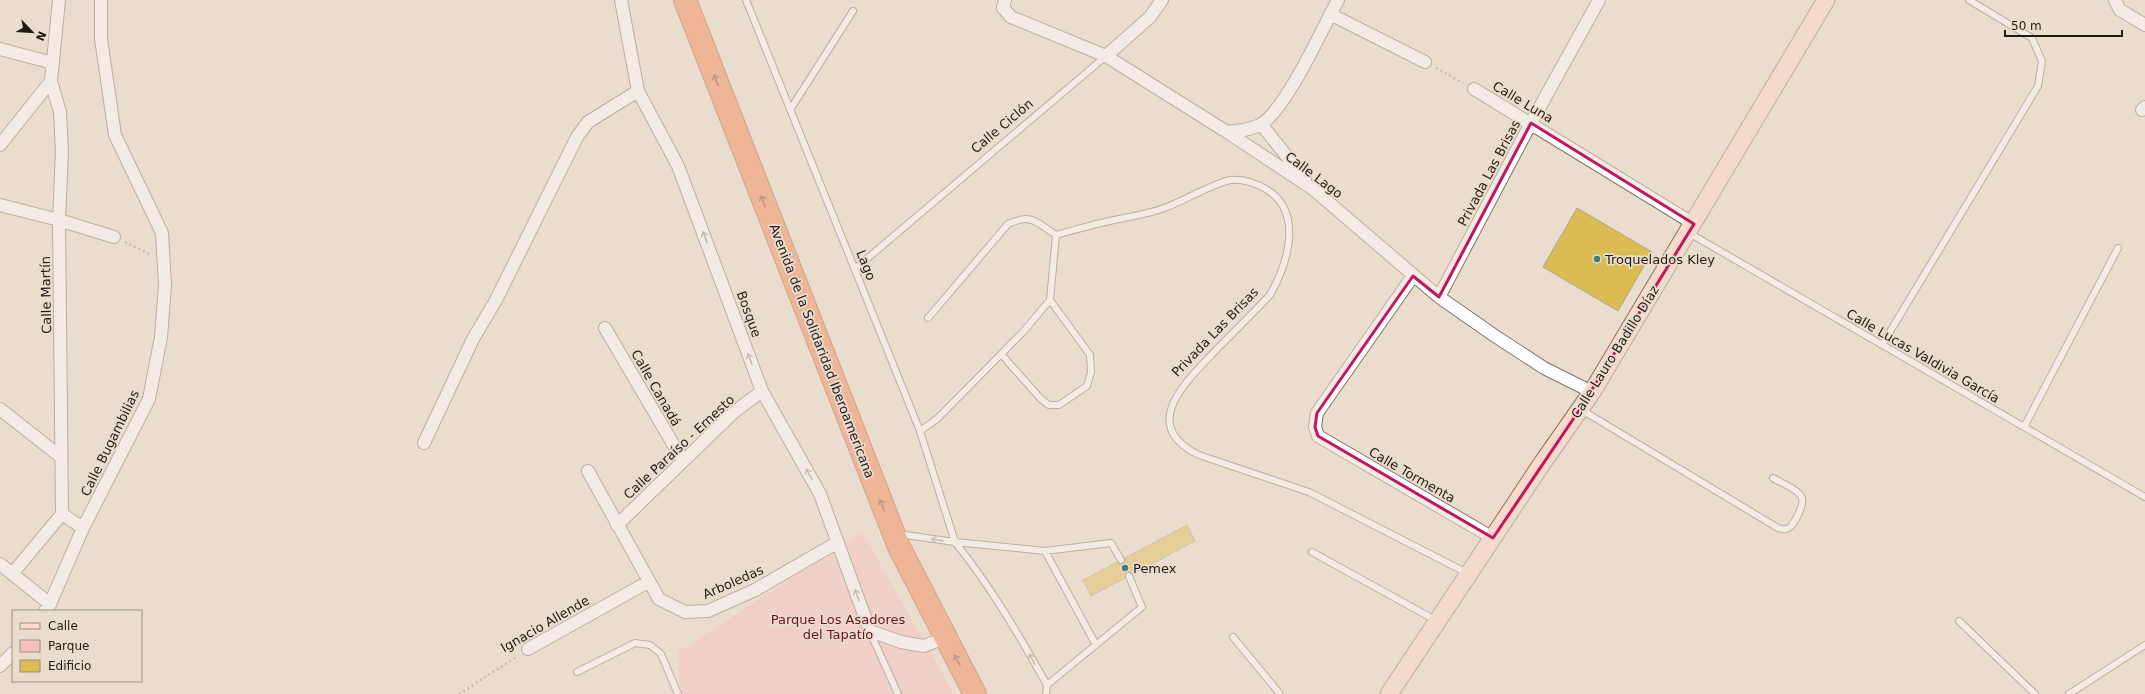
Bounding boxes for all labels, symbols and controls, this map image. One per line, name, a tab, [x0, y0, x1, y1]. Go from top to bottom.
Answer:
north arrow	[12, 12, 52, 52]
scale bar	[2005, 12, 2122, 38]
text: 50 m	[2011, 19, 2042, 33]
text: N	[33, 29, 48, 43]
one-way arrow	[712, 75, 720, 87]
street label: Calle Luna	[1490, 78, 1556, 126]
street label: Calle Ciclón	[968, 96, 1036, 156]
street label: Privada Las Brisas	[1455, 117, 1523, 229]
street label: Calle Lago	[1282, 149, 1346, 201]
one-way arrow	[759, 196, 767, 208]
street label: Avenida de la Solidaridad Iberoamericana	[766, 222, 878, 480]
one-way arrow	[701, 230, 708, 243]
street label: Lago	[853, 248, 879, 282]
place label: Troquelados Kley	[1604, 252, 1715, 267]
marker: Troquelados Kley	[1592, 254, 1602, 264]
street label: Calle Martín	[38, 256, 54, 334]
street label: Calle Lauro Badillo Díaz	[1568, 283, 1662, 421]
street label: Privada Las Brisas	[1169, 284, 1262, 380]
street label: Bosque	[734, 289, 764, 339]
street label: Calle Lucas Valdivia García	[1844, 306, 2002, 406]
street label: Calle Canadá	[628, 347, 684, 429]
one-way arrow	[746, 353, 754, 365]
street label: Calle Bugambilias	[78, 387, 142, 499]
street label: Calle Paraíso - Ernesto	[621, 392, 737, 502]
street label: Calle Tormenta	[1366, 444, 1458, 506]
one-way arrow	[804, 468, 812, 480]
one-way arrow	[878, 499, 886, 511]
one-way arrow	[931, 536, 944, 544]
place label: Pemex	[1133, 561, 1177, 576]
street label: Arboledas	[700, 562, 766, 602]
marker: Pemex	[1120, 563, 1130, 573]
one-way arrow	[853, 588, 860, 601]
street label: Ignacio Allende	[498, 593, 592, 655]
legend	[12, 610, 142, 682]
park label: Parque Los Asadores del Tapatío	[771, 612, 905, 642]
text: Calle	[48, 619, 78, 633]
text: Parque	[48, 639, 89, 653]
one-way arrow	[1027, 653, 1035, 665]
one-way arrow	[952, 654, 960, 666]
text: Edificio	[48, 659, 91, 673]

